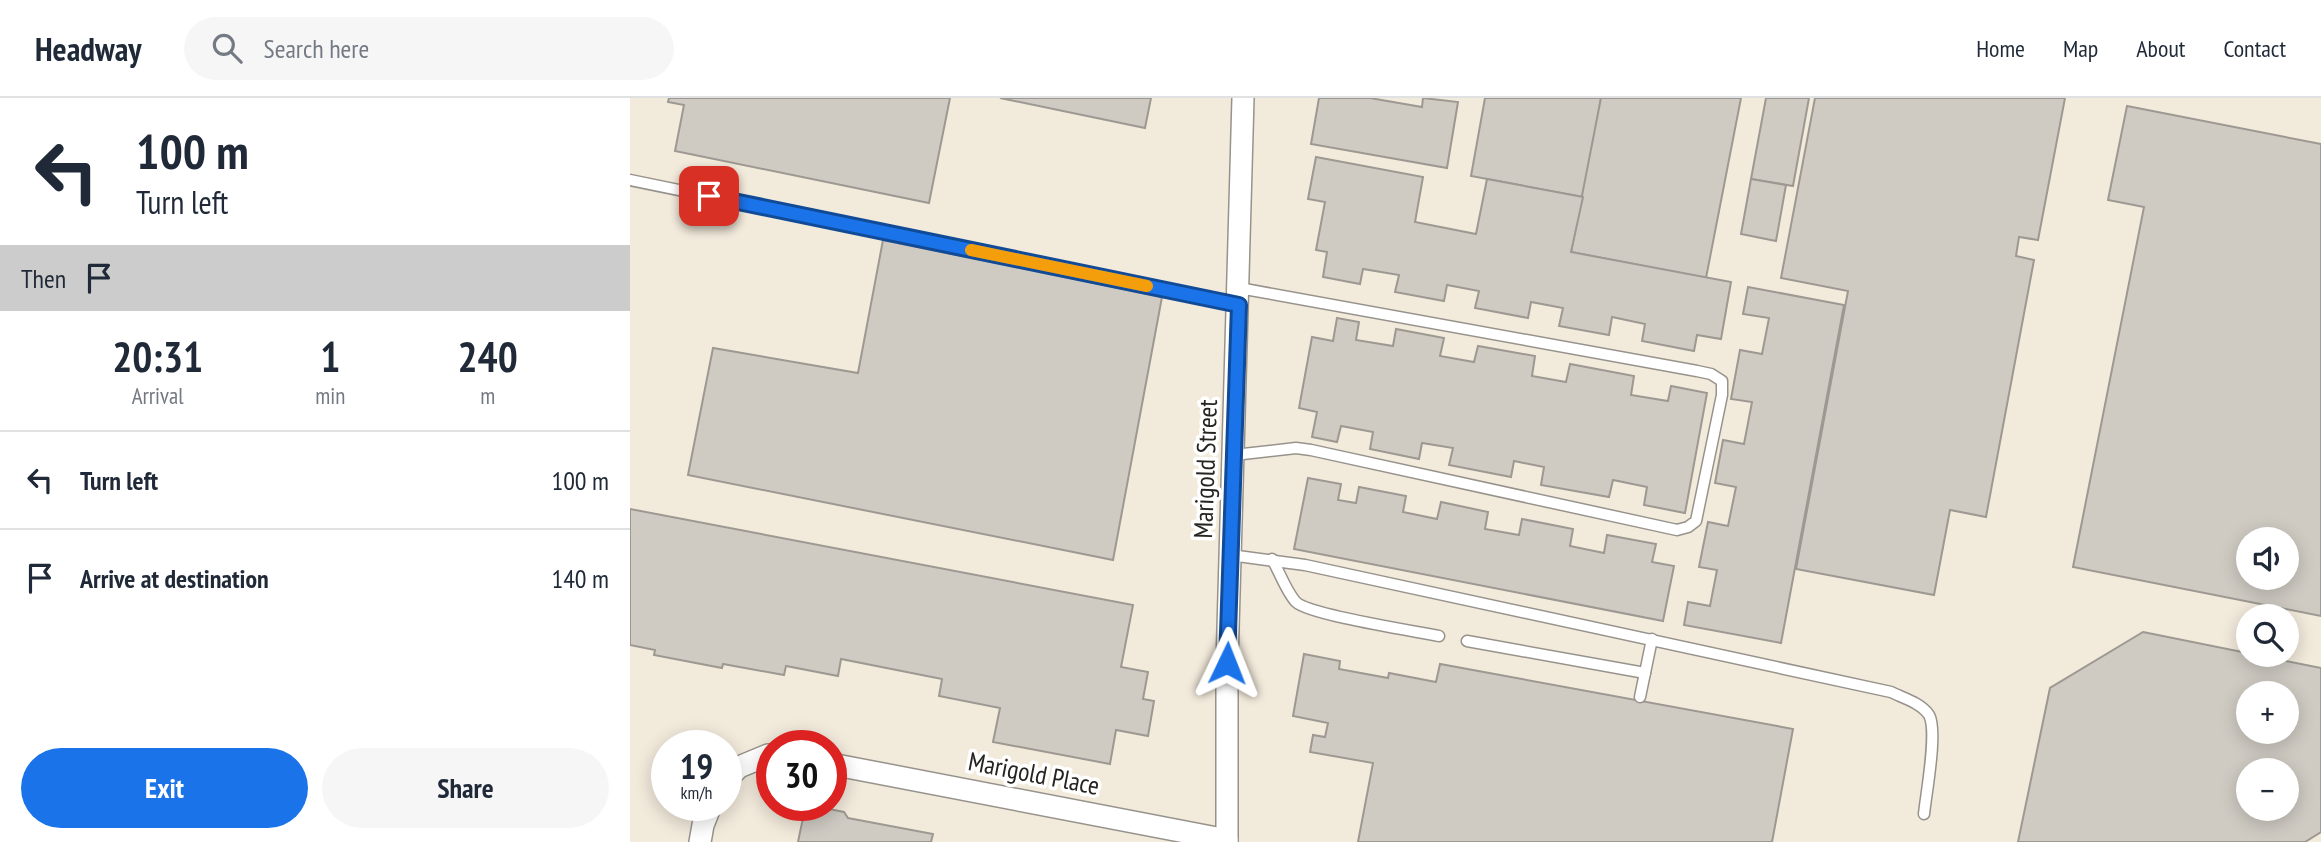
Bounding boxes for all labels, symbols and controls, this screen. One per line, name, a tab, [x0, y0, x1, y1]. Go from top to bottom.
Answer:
search box	[184, 17, 674, 80]
text: Headway	[35, 27, 142, 70]
icon: search	[208, 29, 246, 67]
text: Search here	[264, 32, 369, 65]
text: Home	[1976, 33, 2025, 64]
text: Map	[2063, 33, 2098, 64]
text: About	[2136, 33, 2185, 64]
text: Contact	[2223, 33, 2286, 64]
text: 100 m	[136, 119, 249, 183]
icon: left	[21, 126, 112, 217]
pin	[679, 166, 739, 226]
icon: arrive	[690, 177, 728, 215]
text: Turn left	[136, 181, 228, 223]
icon: arrive	[80, 259, 118, 297]
text: Then	[21, 262, 66, 295]
text: 20:31	[112, 329, 203, 384]
text: 1	[320, 329, 340, 384]
text: 240	[458, 329, 518, 384]
text: Arrival	[132, 381, 184, 410]
text: min	[315, 381, 345, 410]
text: m	[480, 381, 495, 410]
street label: Marigold Street	[1186, 399, 1224, 539]
icon: left	[21, 461, 59, 499]
text: Turn left	[80, 464, 158, 497]
text: 100 m	[551, 464, 609, 497]
map controls	[2236, 527, 2299, 821]
button: sound	[2236, 527, 2299, 590]
icon: arrive	[21, 559, 59, 597]
text: Arrive at destination	[80, 562, 269, 595]
text: 140 m	[551, 562, 609, 595]
button: search	[2236, 604, 2299, 667]
position arrow	[1190, 626, 1264, 700]
button: +	[2236, 681, 2299, 744]
speed limit sign: 30	[756, 730, 847, 821]
text: 19	[680, 743, 713, 789]
street label: Marigold Place	[966, 744, 1102, 802]
button: Exit	[21, 748, 308, 828]
button: Share	[322, 748, 609, 828]
button: −	[2236, 758, 2299, 821]
text: km/h	[681, 781, 712, 804]

